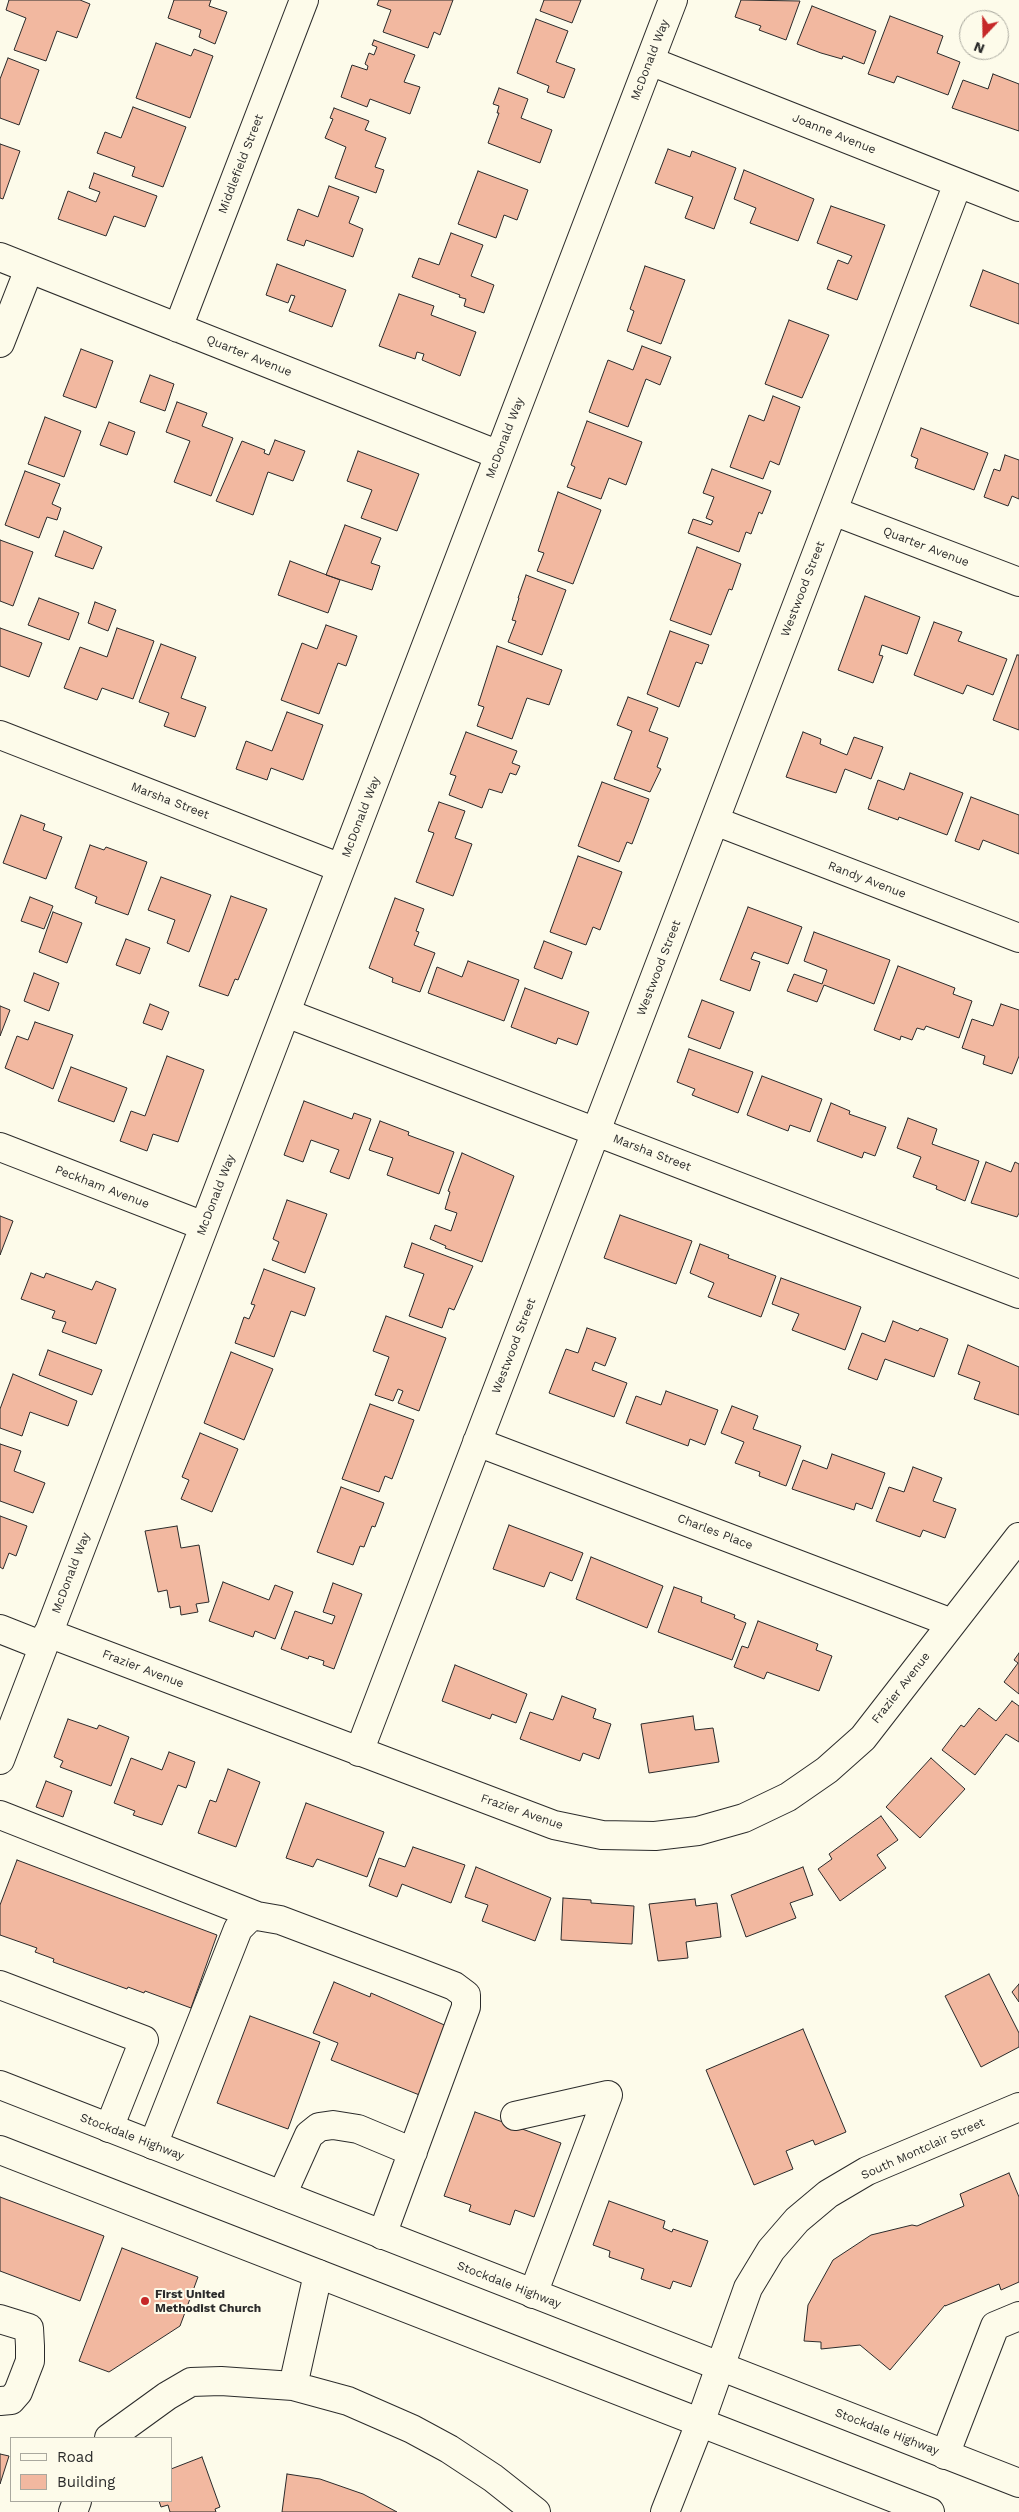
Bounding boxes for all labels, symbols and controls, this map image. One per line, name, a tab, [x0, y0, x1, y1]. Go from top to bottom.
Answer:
north arrow	[959, 10, 1009, 60]
street label: McDonald Way	[628, 17, 672, 103]
text: N	[971, 39, 987, 57]
street label: Joanne Avenue	[790, 111, 878, 157]
street label: Middlefield Street	[215, 112, 267, 216]
street label: Quarter Avenue	[204, 332, 294, 380]
street label: McDonald Way	[483, 395, 527, 481]
street label: Quarter Avenue	[881, 524, 971, 570]
street label: Westwood Street	[778, 539, 828, 639]
street label: McDonald Way	[339, 774, 383, 860]
street label: Marsha Street	[129, 780, 211, 822]
street label: Randy Avenue	[826, 859, 908, 901]
street label: Westwood Street	[634, 918, 684, 1018]
street label: Marsha Street	[611, 1132, 693, 1174]
street label: McDonald Way	[194, 1152, 238, 1238]
street label: Peckham Avenue	[53, 1162, 151, 1212]
street label: Westwood Street	[489, 1296, 539, 1396]
street label: Charles Place	[675, 1511, 755, 1553]
street label: McDonald Way	[49, 1530, 93, 1616]
street label: Frazier Avenue	[100, 1647, 186, 1691]
street label: Frazier Avenue	[869, 1650, 933, 1726]
street label: Frazier Avenue	[479, 1791, 565, 1833]
street label: Stockdale Highway	[78, 2110, 186, 2164]
street label: South Montclair Street	[859, 2115, 987, 2183]
street label: Stockdale Highway	[455, 2258, 563, 2312]
place label: First United Methodist Church	[155, 2287, 261, 2315]
marker: First United Methodist Church	[139, 2295, 151, 2307]
street label: Stockdale Highway	[833, 2405, 941, 2459]
legend	[10, 2437, 172, 2502]
text: Road	[57, 2448, 94, 2466]
text: Building	[57, 2473, 115, 2491]

